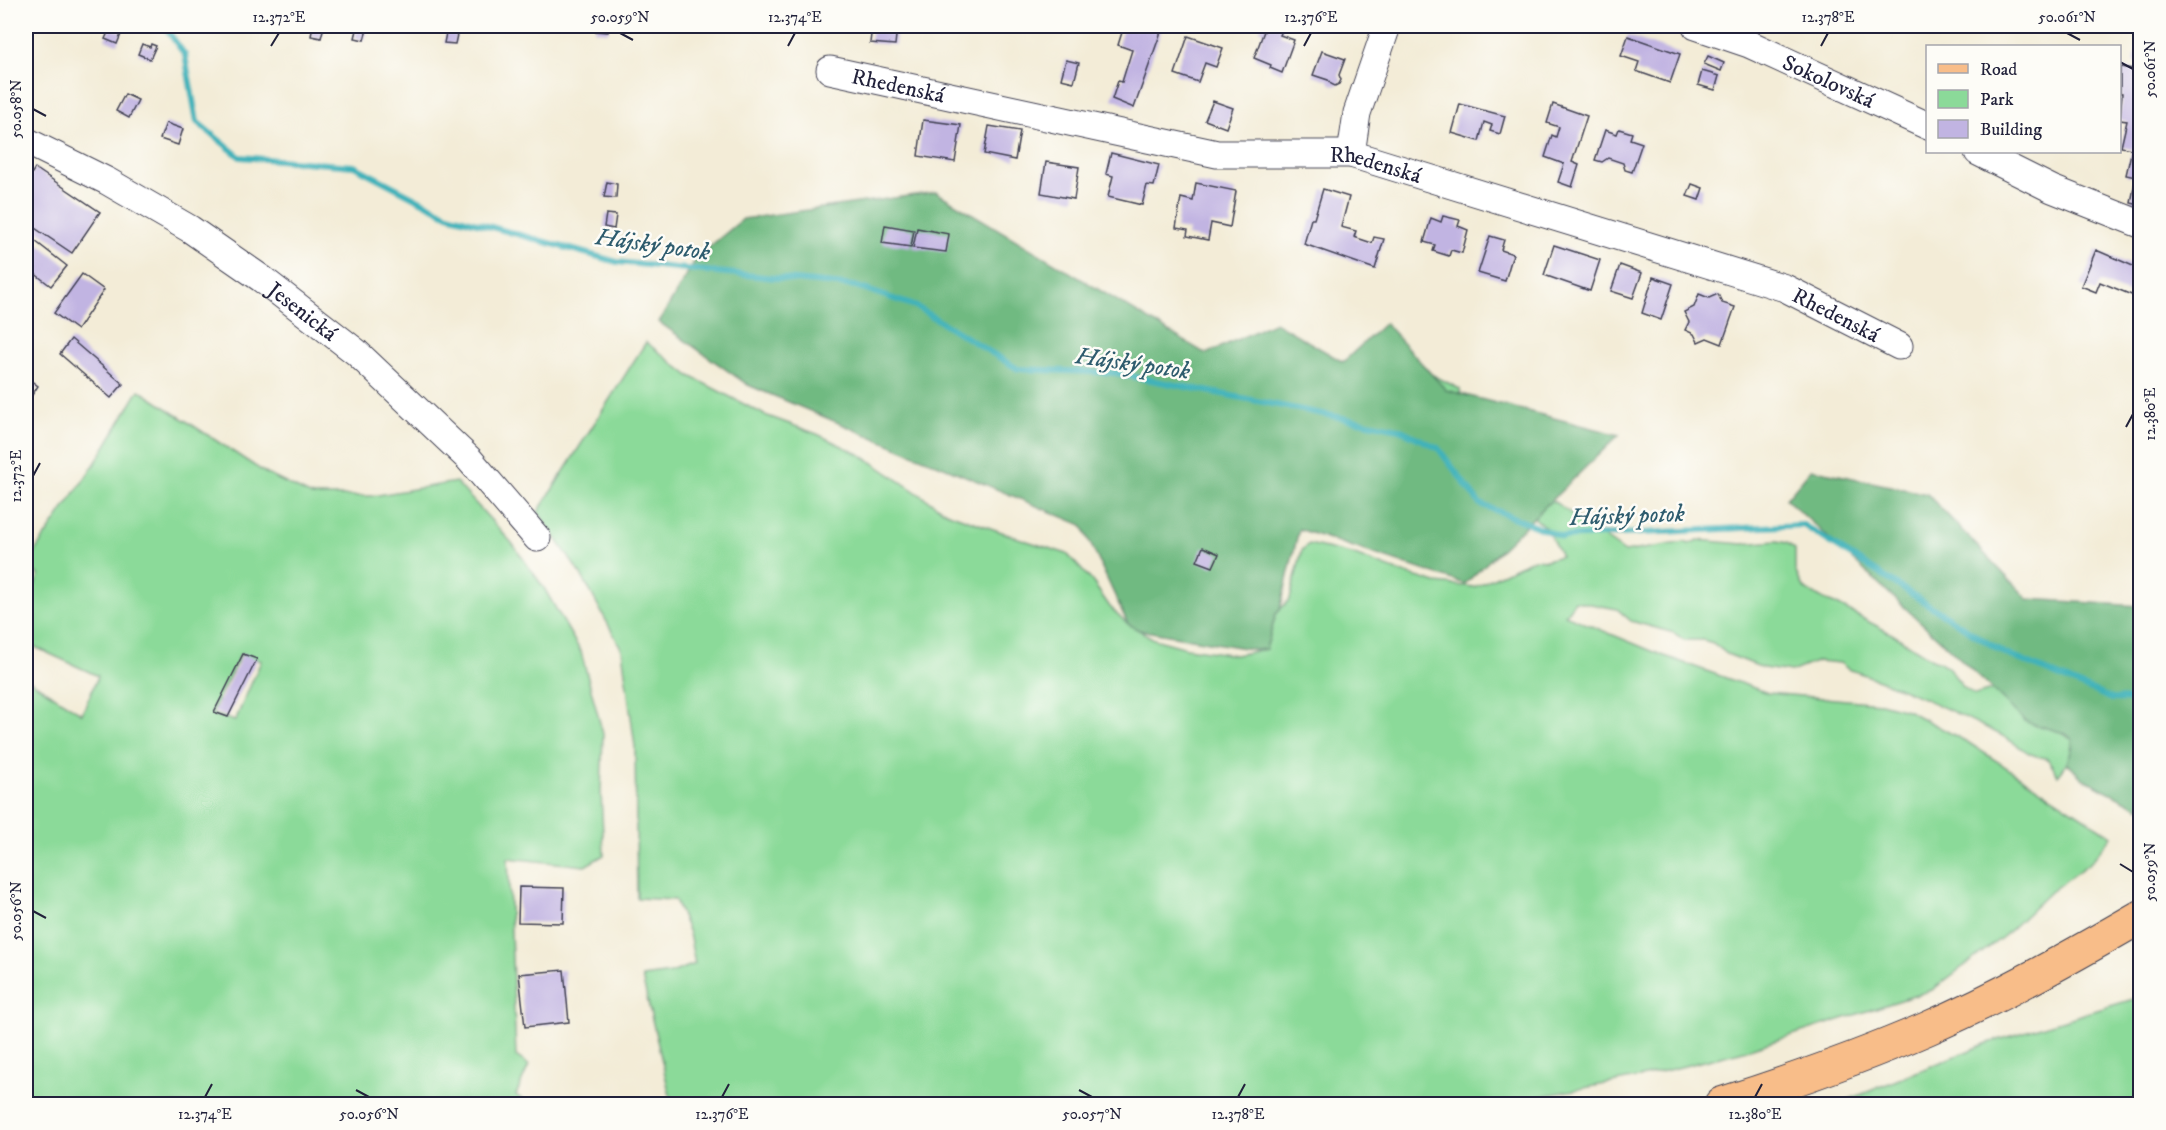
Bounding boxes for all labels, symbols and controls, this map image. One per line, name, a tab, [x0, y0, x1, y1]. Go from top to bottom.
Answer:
text: 12.372°E	[253, 8, 306, 27]
text: 50.059°N	[590, 8, 650, 27]
text: 12.374°E	[768, 8, 822, 27]
text: 12.376°E	[1284, 8, 1338, 27]
text: 12.378°E	[1801, 8, 1855, 27]
text: 50.061°N	[2038, 8, 2096, 27]
text: 50.061°N	[2141, 40, 2160, 98]
legend	[1926, 45, 2121, 153]
street label: Sokolovská	[1778, 49, 1879, 115]
text: Road	[1980, 59, 2017, 81]
street label: Rhedenská	[849, 63, 948, 110]
text: 50.058°N	[7, 79, 26, 139]
text: Park	[1980, 89, 2014, 111]
text: Building	[1980, 119, 2042, 141]
street label: Rhedenská	[1330, 142, 1425, 190]
water label: Hájský potok	[593, 222, 712, 268]
street label: Jesenická	[260, 275, 343, 348]
street label: Rhedenská	[1788, 282, 1885, 349]
water label: Hájský potok	[1073, 341, 1192, 387]
text: 12.380°E	[2141, 387, 2160, 441]
text: 12.372°E	[7, 449, 26, 502]
water label: Hájský potok	[1568, 499, 1685, 533]
text: 50.059°N	[2141, 842, 2160, 902]
text: 50.056°N	[7, 881, 26, 941]
text: 12.374°E	[178, 1105, 232, 1124]
text: 50.056°N	[339, 1105, 399, 1124]
text: 12.376°E	[695, 1105, 749, 1124]
text: 50.057°N	[1062, 1105, 1122, 1124]
text: 12.378°E	[1211, 1105, 1265, 1124]
text: 12.380°E	[1728, 1105, 1782, 1124]

